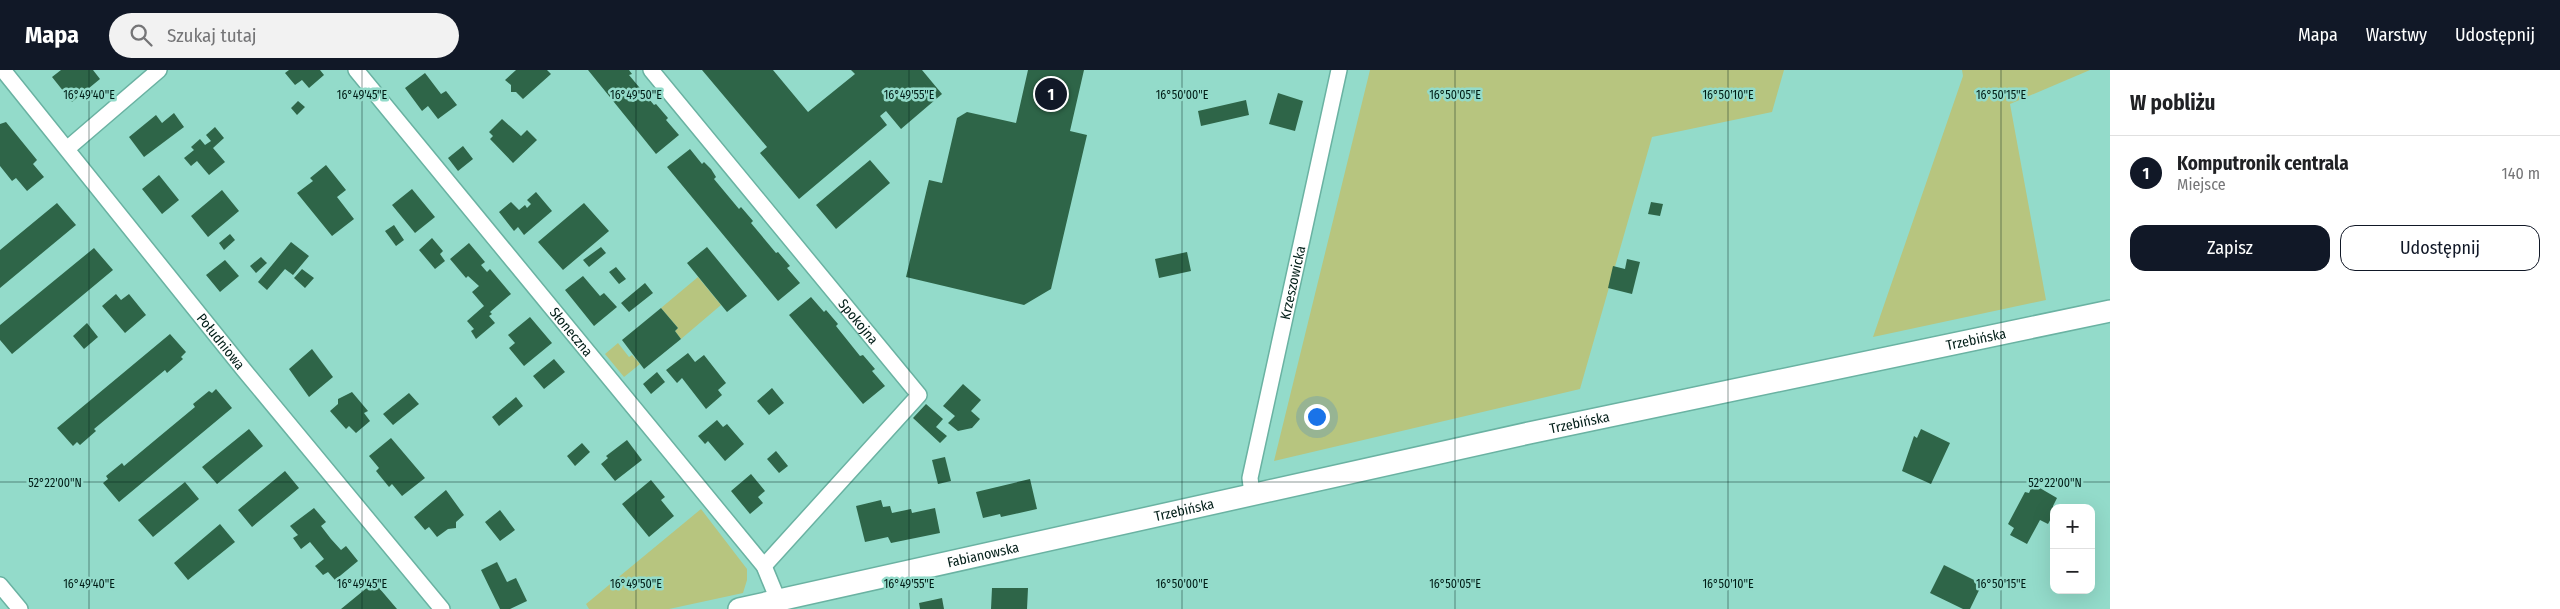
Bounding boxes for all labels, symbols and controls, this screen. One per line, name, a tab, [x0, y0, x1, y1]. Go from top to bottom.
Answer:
search box	[109, 13, 459, 58]
text: Mapa	[25, 21, 79, 49]
icon: search	[127, 21, 155, 49]
text: Szukaj tutaj	[167, 24, 257, 47]
text: Mapa	[2298, 24, 2338, 46]
text: Warstwy	[2366, 24, 2427, 46]
text: Udostępnij	[2455, 24, 2535, 46]
pin: 1	[1035, 75, 1067, 113]
text: 16°49'40"E	[63, 88, 115, 102]
text: 16°49'45"E	[337, 88, 388, 102]
text: 16°49'50"E	[610, 88, 662, 102]
text: 16°49'55"E	[884, 88, 935, 102]
text: 16°50'00"E	[1156, 88, 1209, 102]
text: 16°50'05"E	[1429, 88, 1481, 102]
text: 16°50'10"E	[1702, 88, 1754, 102]
text: 16°50'15"E	[1976, 88, 2026, 102]
text: W pobliżu	[2130, 90, 2215, 116]
text: Komputronik centrala	[2177, 152, 2349, 175]
text: 1	[2143, 164, 2149, 183]
text: 140 m	[2502, 164, 2540, 183]
text: Miejsce	[2177, 175, 2226, 194]
button: Zapisz	[2130, 225, 2330, 271]
button: Udostępnij	[2340, 225, 2540, 271]
street label: Krzeszowicka	[1277, 244, 1309, 321]
street label: Spokojna	[834, 296, 882, 348]
street label: Słoneczna	[546, 304, 596, 360]
street label: Południowa	[193, 310, 248, 373]
street label: Trzebińska	[1945, 325, 2008, 354]
your location	[1304, 404, 1330, 430]
street label: Trzebińska	[1548, 408, 1611, 437]
text: 52°22'00"N	[28, 476, 82, 490]
text: 52°22'00"N	[2028, 476, 2082, 490]
street label: Trzebińska	[1153, 495, 1216, 525]
map controls	[2050, 504, 2095, 594]
button: +	[2050, 504, 2095, 549]
street label: Fabianowska	[946, 539, 1021, 571]
button: −	[2050, 549, 2095, 594]
text: 16°49'40"E	[63, 577, 115, 591]
text: 16°49'45"E	[337, 577, 388, 591]
text: 16°49'50"E	[610, 577, 662, 591]
text: 16°49'55"E	[884, 577, 935, 591]
text: 16°50'00"E	[1156, 577, 1209, 591]
text: 16°50'05"E	[1429, 577, 1481, 591]
text: 16°50'10"E	[1702, 577, 1754, 591]
text: 16°50'15"E	[1976, 577, 2026, 591]

